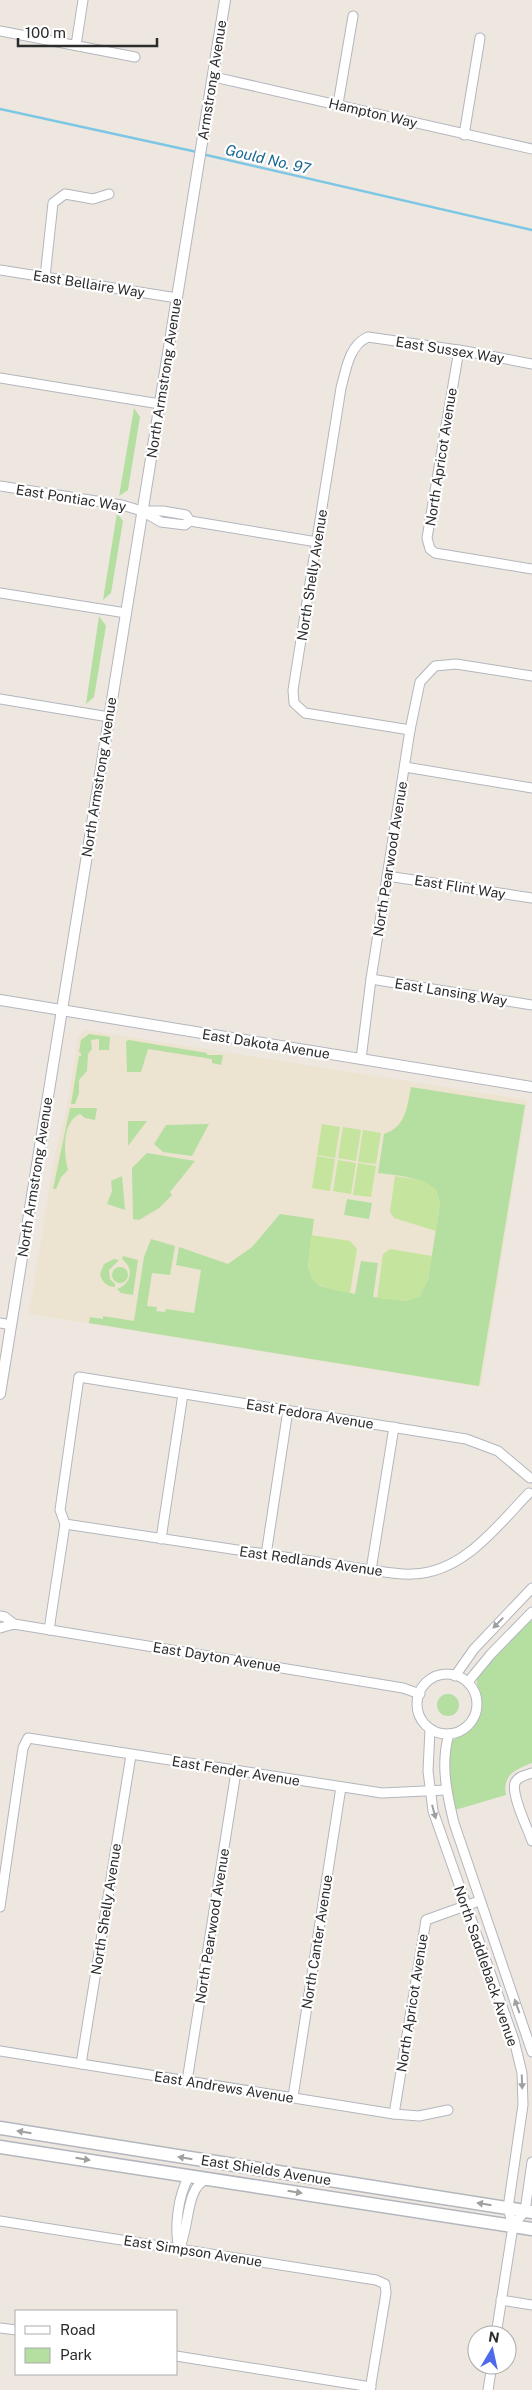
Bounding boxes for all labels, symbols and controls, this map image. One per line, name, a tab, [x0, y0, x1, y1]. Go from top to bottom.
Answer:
scale bar	[18, 15, 156, 47]
street label: Armstrong Avenue	[195, 19, 229, 141]
text: 100 m	[25, 24, 66, 41]
street label: Hampton Way	[327, 95, 419, 131]
water label: Gould No. 97	[224, 141, 313, 177]
street label: East Bellaire Way	[32, 267, 147, 301]
street label: North Armstrong Avenue	[143, 297, 185, 459]
street label: East Sussex Way	[394, 334, 506, 367]
street label: North Apricot Avenue	[422, 387, 460, 527]
street label: East Pontiac Way	[15, 481, 128, 515]
street label: North Shelly Avenue	[294, 508, 330, 642]
street label: North Armstrong Avenue	[78, 696, 120, 858]
street label: North Pearwood Avenue	[370, 780, 410, 938]
street label: East Flint Way	[413, 872, 507, 902]
street label: East Lansing Way	[393, 975, 509, 1009]
street label: East Dakota Avenue	[201, 1026, 331, 1062]
street label: North Armstrong Avenue	[14, 1096, 56, 1258]
street label: East Fedora Avenue	[245, 1396, 375, 1432]
street label: East Redlands Avenue	[238, 1543, 384, 1579]
one-way arrow	[492, 1616, 504, 1628]
street label: East Dayton Avenue	[152, 1639, 282, 1675]
street label: East Fender Avenue	[171, 1753, 301, 1789]
one-way arrow	[430, 1804, 438, 1819]
street label: North Shelly Avenue	[88, 1842, 124, 1976]
street label: North Pearwood Avenue	[192, 1847, 232, 2005]
street label: North Canter Avenue	[298, 1874, 336, 2010]
street label: North Saddleback Avenue	[451, 1883, 521, 2049]
street label: North Apricot Avenue	[393, 1933, 431, 2073]
one-way arrow	[513, 1998, 521, 2013]
street label: East Andrews Avenue	[153, 2068, 295, 2106]
one-way arrow	[518, 2074, 526, 2090]
one-way arrow	[16, 2128, 32, 2136]
street label: East Shields Avenue	[200, 2152, 332, 2188]
one-way arrow	[177, 2153, 193, 2161]
one-way arrow	[75, 2156, 91, 2164]
one-way arrow	[288, 2189, 304, 2197]
one-way arrow	[475, 2200, 491, 2208]
street label: East Simpson Avenue	[123, 2232, 263, 2270]
legend	[15, 2310, 178, 2375]
text: Road	[60, 2321, 96, 2338]
north arrow	[467, 2325, 517, 2375]
text: N	[487, 2328, 501, 2346]
text: Park	[60, 2346, 92, 2363]

